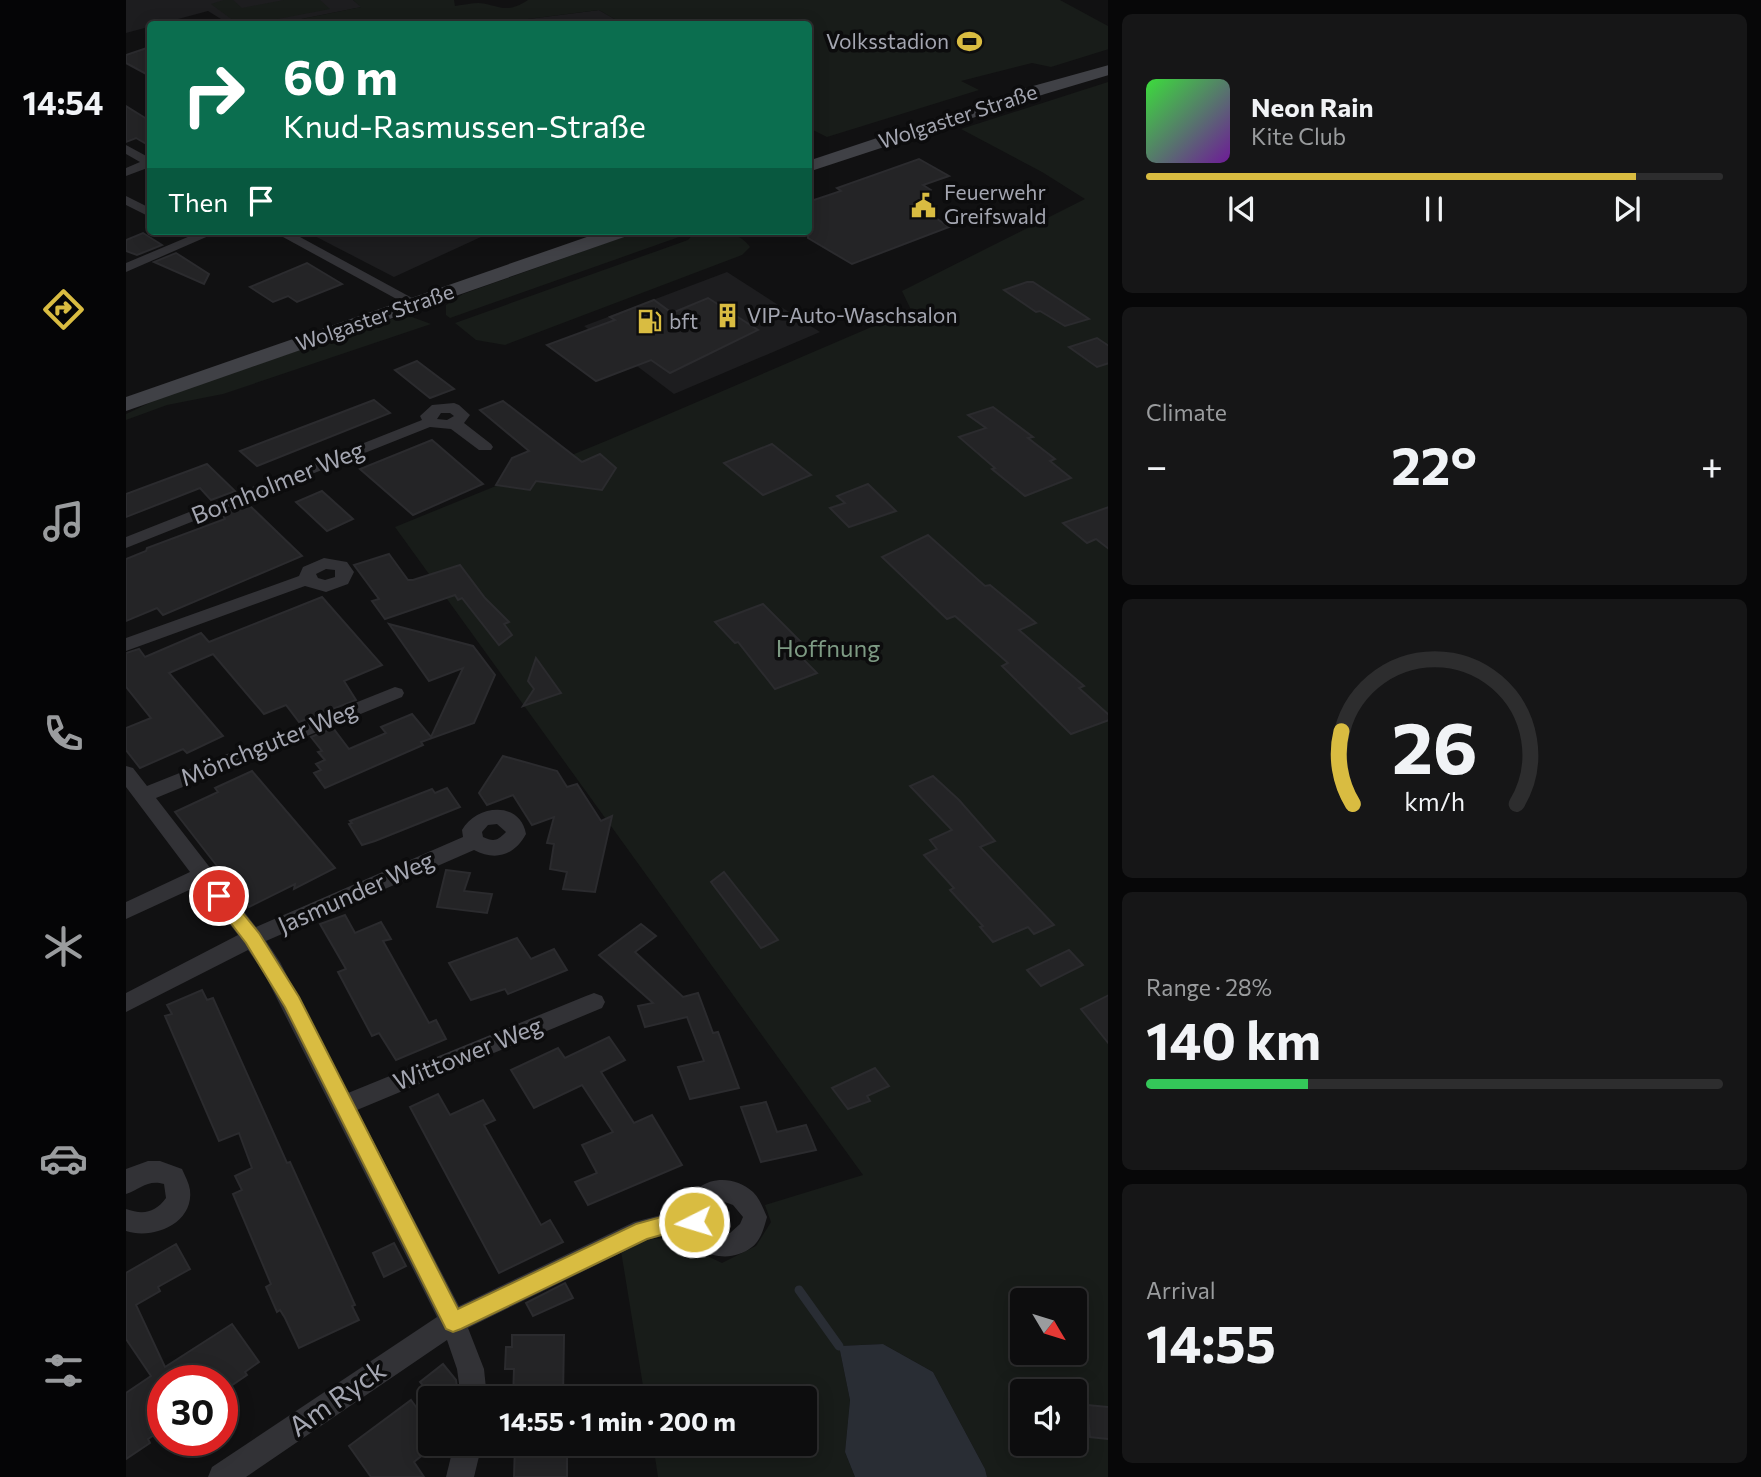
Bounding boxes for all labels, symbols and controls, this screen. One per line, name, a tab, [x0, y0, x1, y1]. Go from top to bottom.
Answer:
place label: Volksstadion	[826, 28, 949, 53]
sports icon: Volksstadion	[955, 28, 983, 56]
text: 60 m	[283, 45, 398, 105]
icon: right	[168, 49, 259, 140]
street label: Wolgaster Straße	[875, 78, 1040, 153]
text: 14:54	[23, 82, 103, 122]
text: Neon Rain	[1251, 91, 1374, 122]
text: Knud-Rasmussen-Straße	[283, 105, 646, 145]
text: Kite Club	[1251, 122, 1346, 150]
place label: Feuerwehr Greifswald	[944, 179, 1046, 228]
icon: arrive	[242, 182, 280, 220]
text: Then	[168, 186, 228, 217]
icon: previous	[1223, 190, 1261, 228]
icon: pause	[1415, 190, 1453, 228]
icon: next	[1608, 190, 1646, 228]
public building icon: Feuerwehr Greifswald	[910, 191, 938, 219]
street label: Wolgaster Straße	[292, 278, 457, 355]
icon: directions	[39, 285, 88, 334]
building icon: VIP-Auto-Waschsalon	[713, 302, 741, 330]
place label: VIP-Auto-Waschsalon	[747, 302, 957, 327]
fuel station icon: bft	[635, 308, 663, 336]
place label: bft	[669, 308, 698, 333]
text: Climate	[1146, 398, 1227, 426]
text: 22°	[1391, 432, 1477, 496]
street label: Bornholmer Weg	[187, 434, 368, 529]
text: −	[1146, 441, 1168, 488]
text: +	[1701, 441, 1723, 488]
icon: music	[39, 497, 88, 546]
park label: Hoffnung	[776, 633, 880, 662]
street label: Mönchguter Weg	[176, 694, 361, 791]
text: 26	[1392, 701, 1477, 790]
icon: phone	[39, 709, 88, 758]
text: km/h	[1404, 786, 1465, 816]
street label: Jasmunder Weg	[273, 844, 438, 939]
pin	[189, 866, 249, 926]
icon: arrive	[200, 877, 238, 915]
icon: climate	[39, 922, 88, 971]
text: Range · 28%	[1146, 973, 1272, 1001]
text: 140 km	[1146, 1007, 1321, 1071]
street label: Wittower Weg	[389, 1010, 546, 1096]
icon: car	[39, 1134, 88, 1183]
position arrow	[657, 1185, 731, 1259]
text: Arrival	[1146, 1276, 1216, 1304]
north arrow	[1010, 1288, 1087, 1365]
map controls	[1010, 1288, 1087, 1456]
text: 14:55	[1146, 1310, 1276, 1374]
icon: filters	[39, 1346, 88, 1395]
street label: Am Ryck	[281, 1352, 392, 1443]
speed limit sign: 30	[147, 1365, 238, 1456]
button: sound	[1010, 1379, 1087, 1456]
text: 14:55 · 1 min · 200 m	[499, 1405, 736, 1436]

